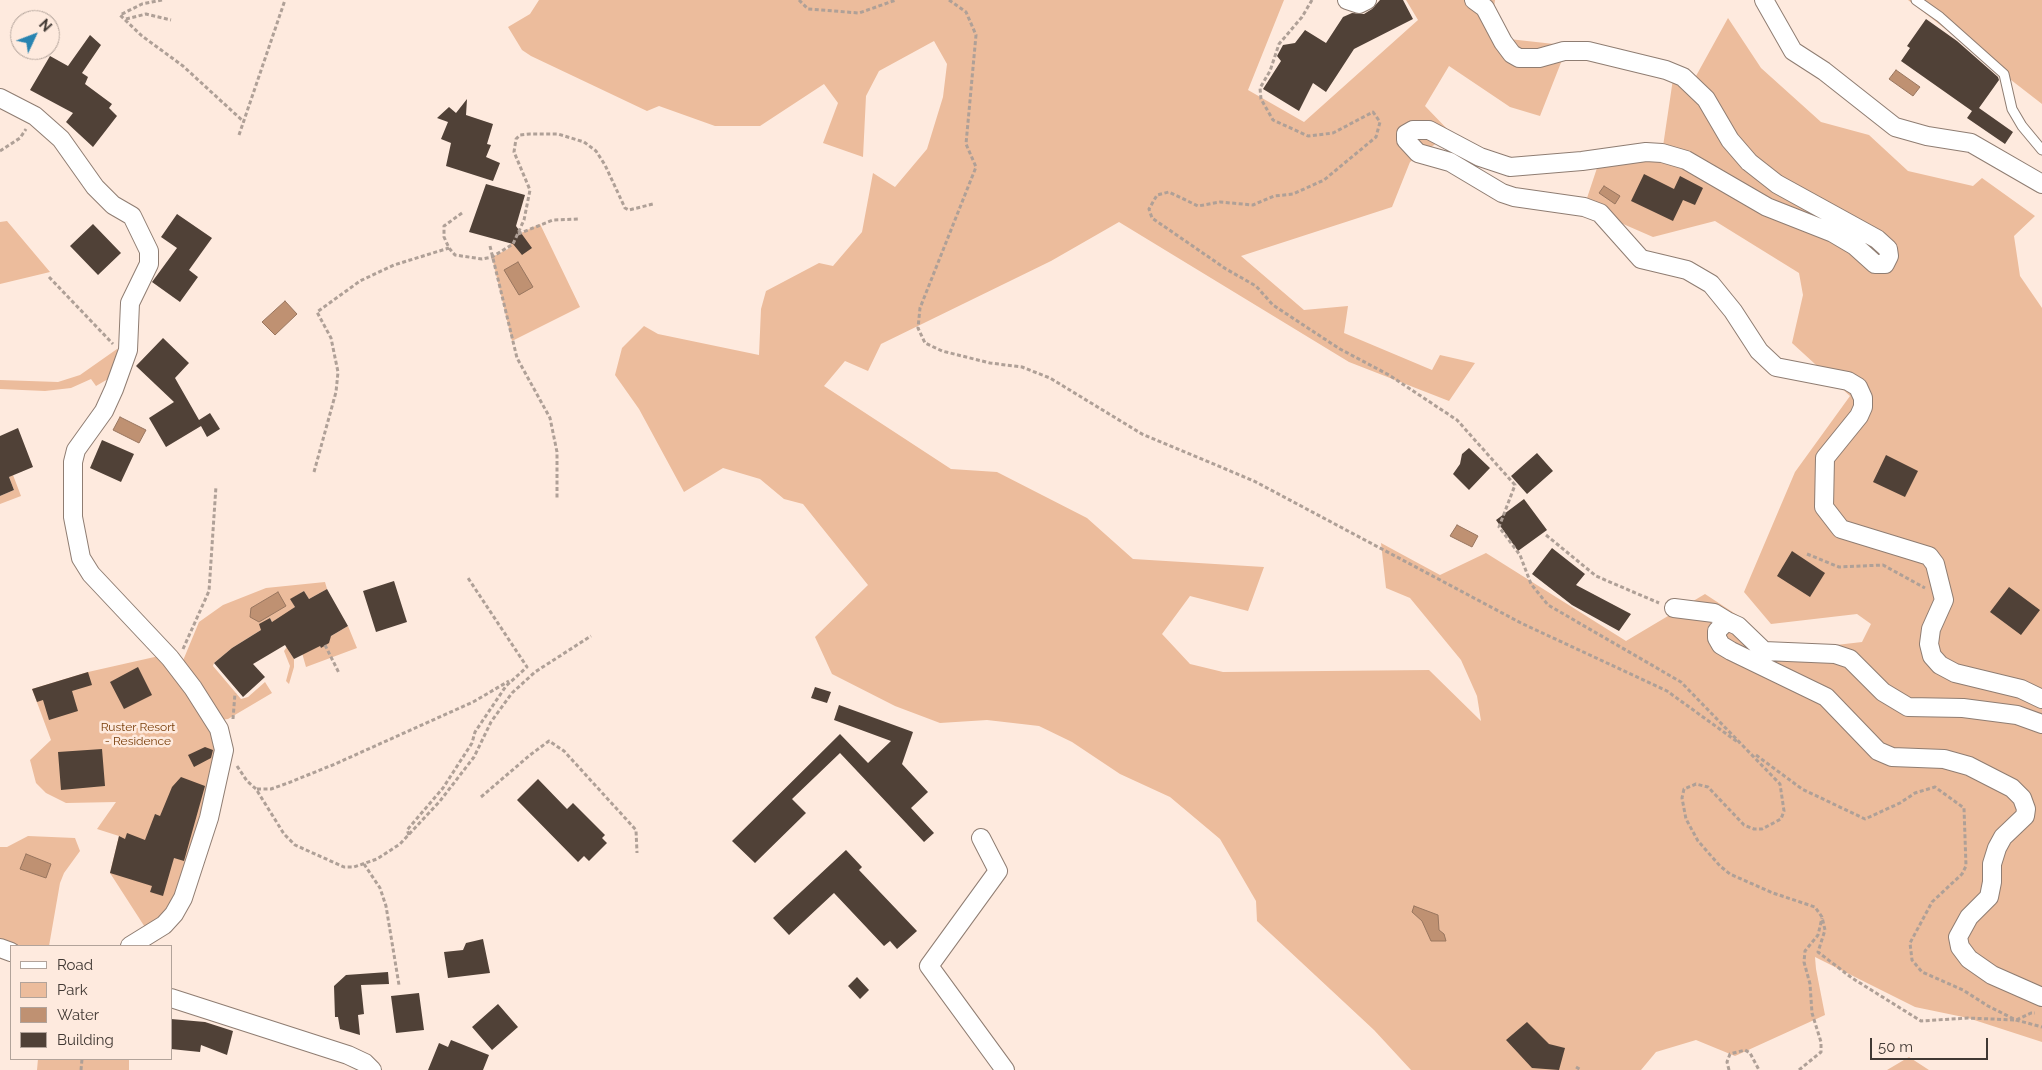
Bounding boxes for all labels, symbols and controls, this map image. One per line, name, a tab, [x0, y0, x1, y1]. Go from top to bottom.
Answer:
north arrow	[10, 10, 60, 60]
text: N	[36, 16, 55, 35]
park label: Ruster Resort - Residence	[101, 720, 175, 748]
legend	[10, 945, 172, 1060]
text: Road	[57, 956, 93, 974]
text: Park	[57, 981, 88, 999]
text: Water	[57, 1006, 99, 1024]
scale bar	[1872, 1028, 1990, 1060]
text: Building	[57, 1031, 114, 1049]
text: 50 m	[1878, 1038, 1913, 1056]

